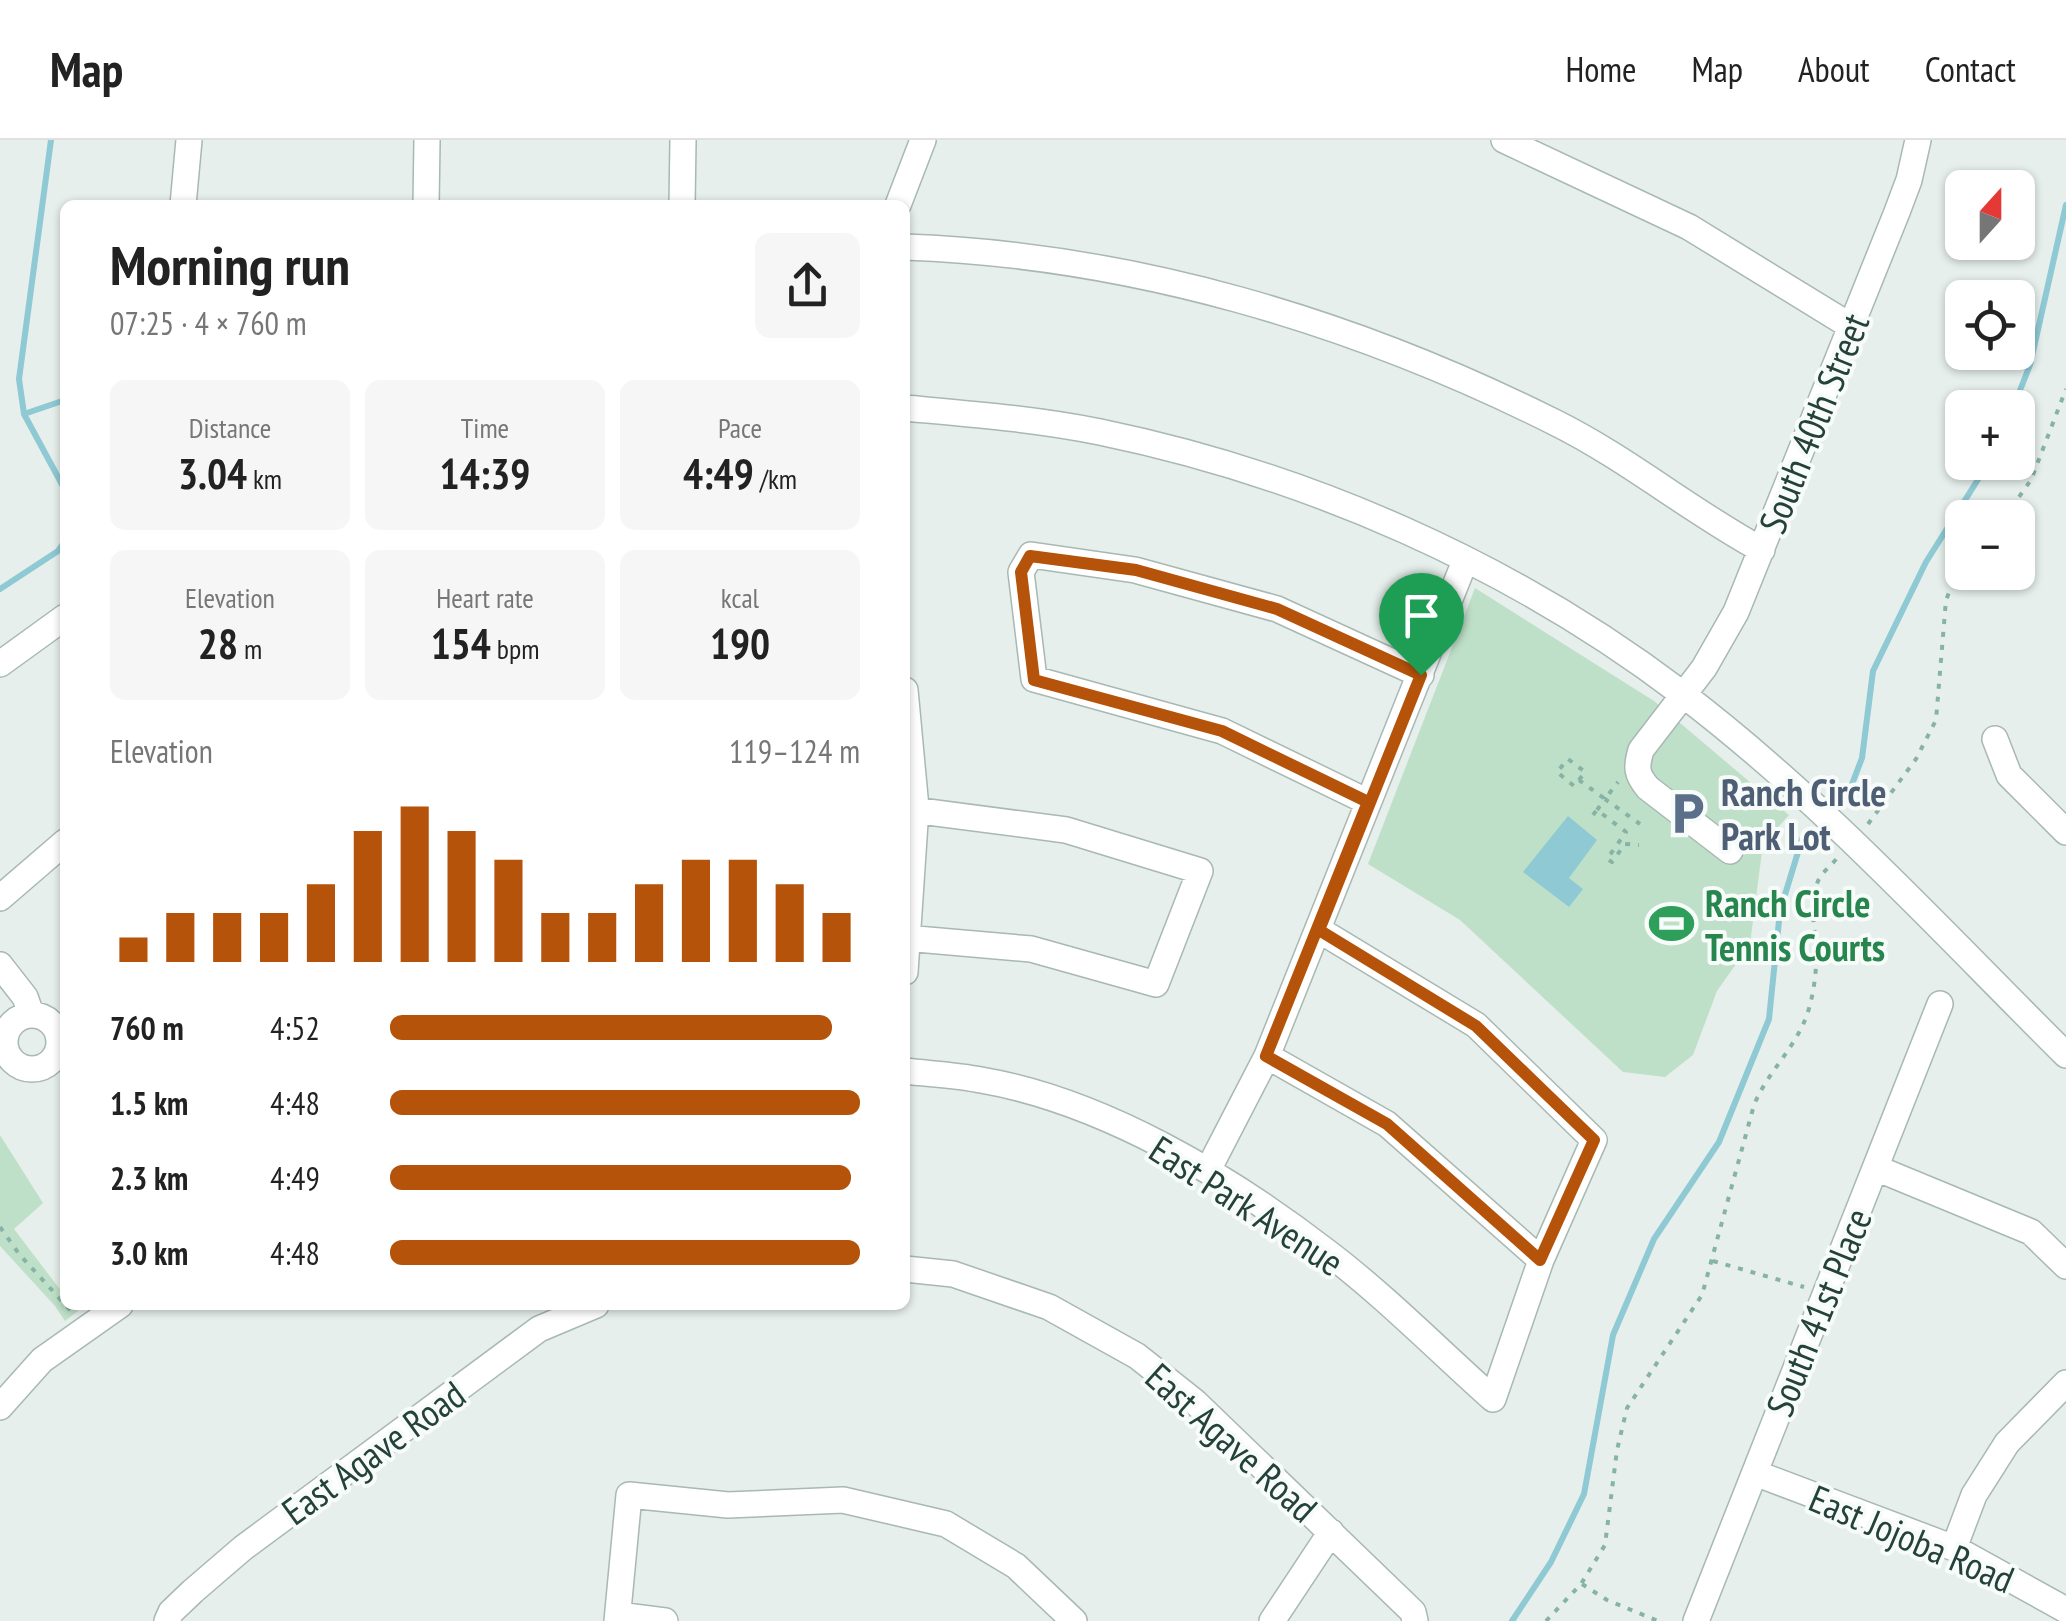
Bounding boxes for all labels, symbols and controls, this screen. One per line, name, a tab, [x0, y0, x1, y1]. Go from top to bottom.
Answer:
text: Map	[50, 38, 123, 100]
text: Home	[1565, 46, 1637, 92]
text: Map	[1692, 46, 1743, 92]
text: About	[1798, 46, 1870, 92]
text: Contact	[1925, 46, 2016, 92]
north arrow	[1945, 170, 2035, 260]
map controls	[1945, 170, 2035, 590]
text: Morning run	[110, 229, 350, 300]
button: share	[755, 233, 860, 338]
button: locate	[1945, 280, 2035, 370]
text: 07:25 · 4 × 760 m	[110, 302, 307, 344]
street label: South 40th Street	[1747, 306, 1879, 540]
button: +	[1945, 390, 2035, 480]
text: Distance	[189, 409, 271, 446]
text: Time	[461, 409, 509, 446]
text: Pace	[718, 409, 762, 446]
text: 3.04	[178, 446, 247, 501]
text: 14:39	[440, 446, 530, 501]
text: 4:49	[683, 446, 754, 501]
text: km	[247, 460, 282, 497]
text: /km	[754, 460, 797, 497]
button: −	[1945, 500, 2035, 590]
pin	[1379, 573, 1464, 676]
text: Elevation	[185, 579, 275, 616]
text: Heart rate	[436, 579, 534, 616]
text: kcal	[721, 579, 759, 616]
icon: arrive	[1394, 588, 1449, 643]
text: 28	[198, 616, 238, 671]
text: 154	[431, 616, 491, 671]
text: 190	[710, 616, 770, 671]
text: m	[238, 630, 262, 667]
text: bpm	[491, 630, 539, 667]
text: Elevation	[110, 730, 213, 772]
text: 119–124 m	[729, 730, 860, 772]
place label: Ranch Circle Park Lot	[1721, 767, 1886, 860]
parking icon: Ranch Circle Park Lot	[1664, 789, 1712, 837]
place label: Ranch Circle Tennis Courts	[1705, 878, 1885, 971]
sports icon: Ranch Circle Tennis Courts	[1648, 900, 1696, 948]
text: 760 m	[110, 1007, 184, 1049]
text: 4:52	[270, 1007, 320, 1049]
text: 1.5 km	[110, 1082, 188, 1124]
text: 4:48	[270, 1082, 320, 1124]
street label: East Park Avenue	[1141, 1124, 1353, 1286]
text: 2.3 km	[110, 1157, 188, 1199]
text: 4:49	[270, 1157, 320, 1199]
street label: South 41st Place	[1754, 1201, 1882, 1423]
text: 3.0 km	[110, 1232, 188, 1274]
text: 4:48	[270, 1232, 320, 1274]
street label: East Agave Road	[1136, 1352, 1328, 1532]
street label: East Agave Road	[272, 1369, 474, 1535]
street label: East Jojoba Road	[1802, 1473, 2022, 1603]

